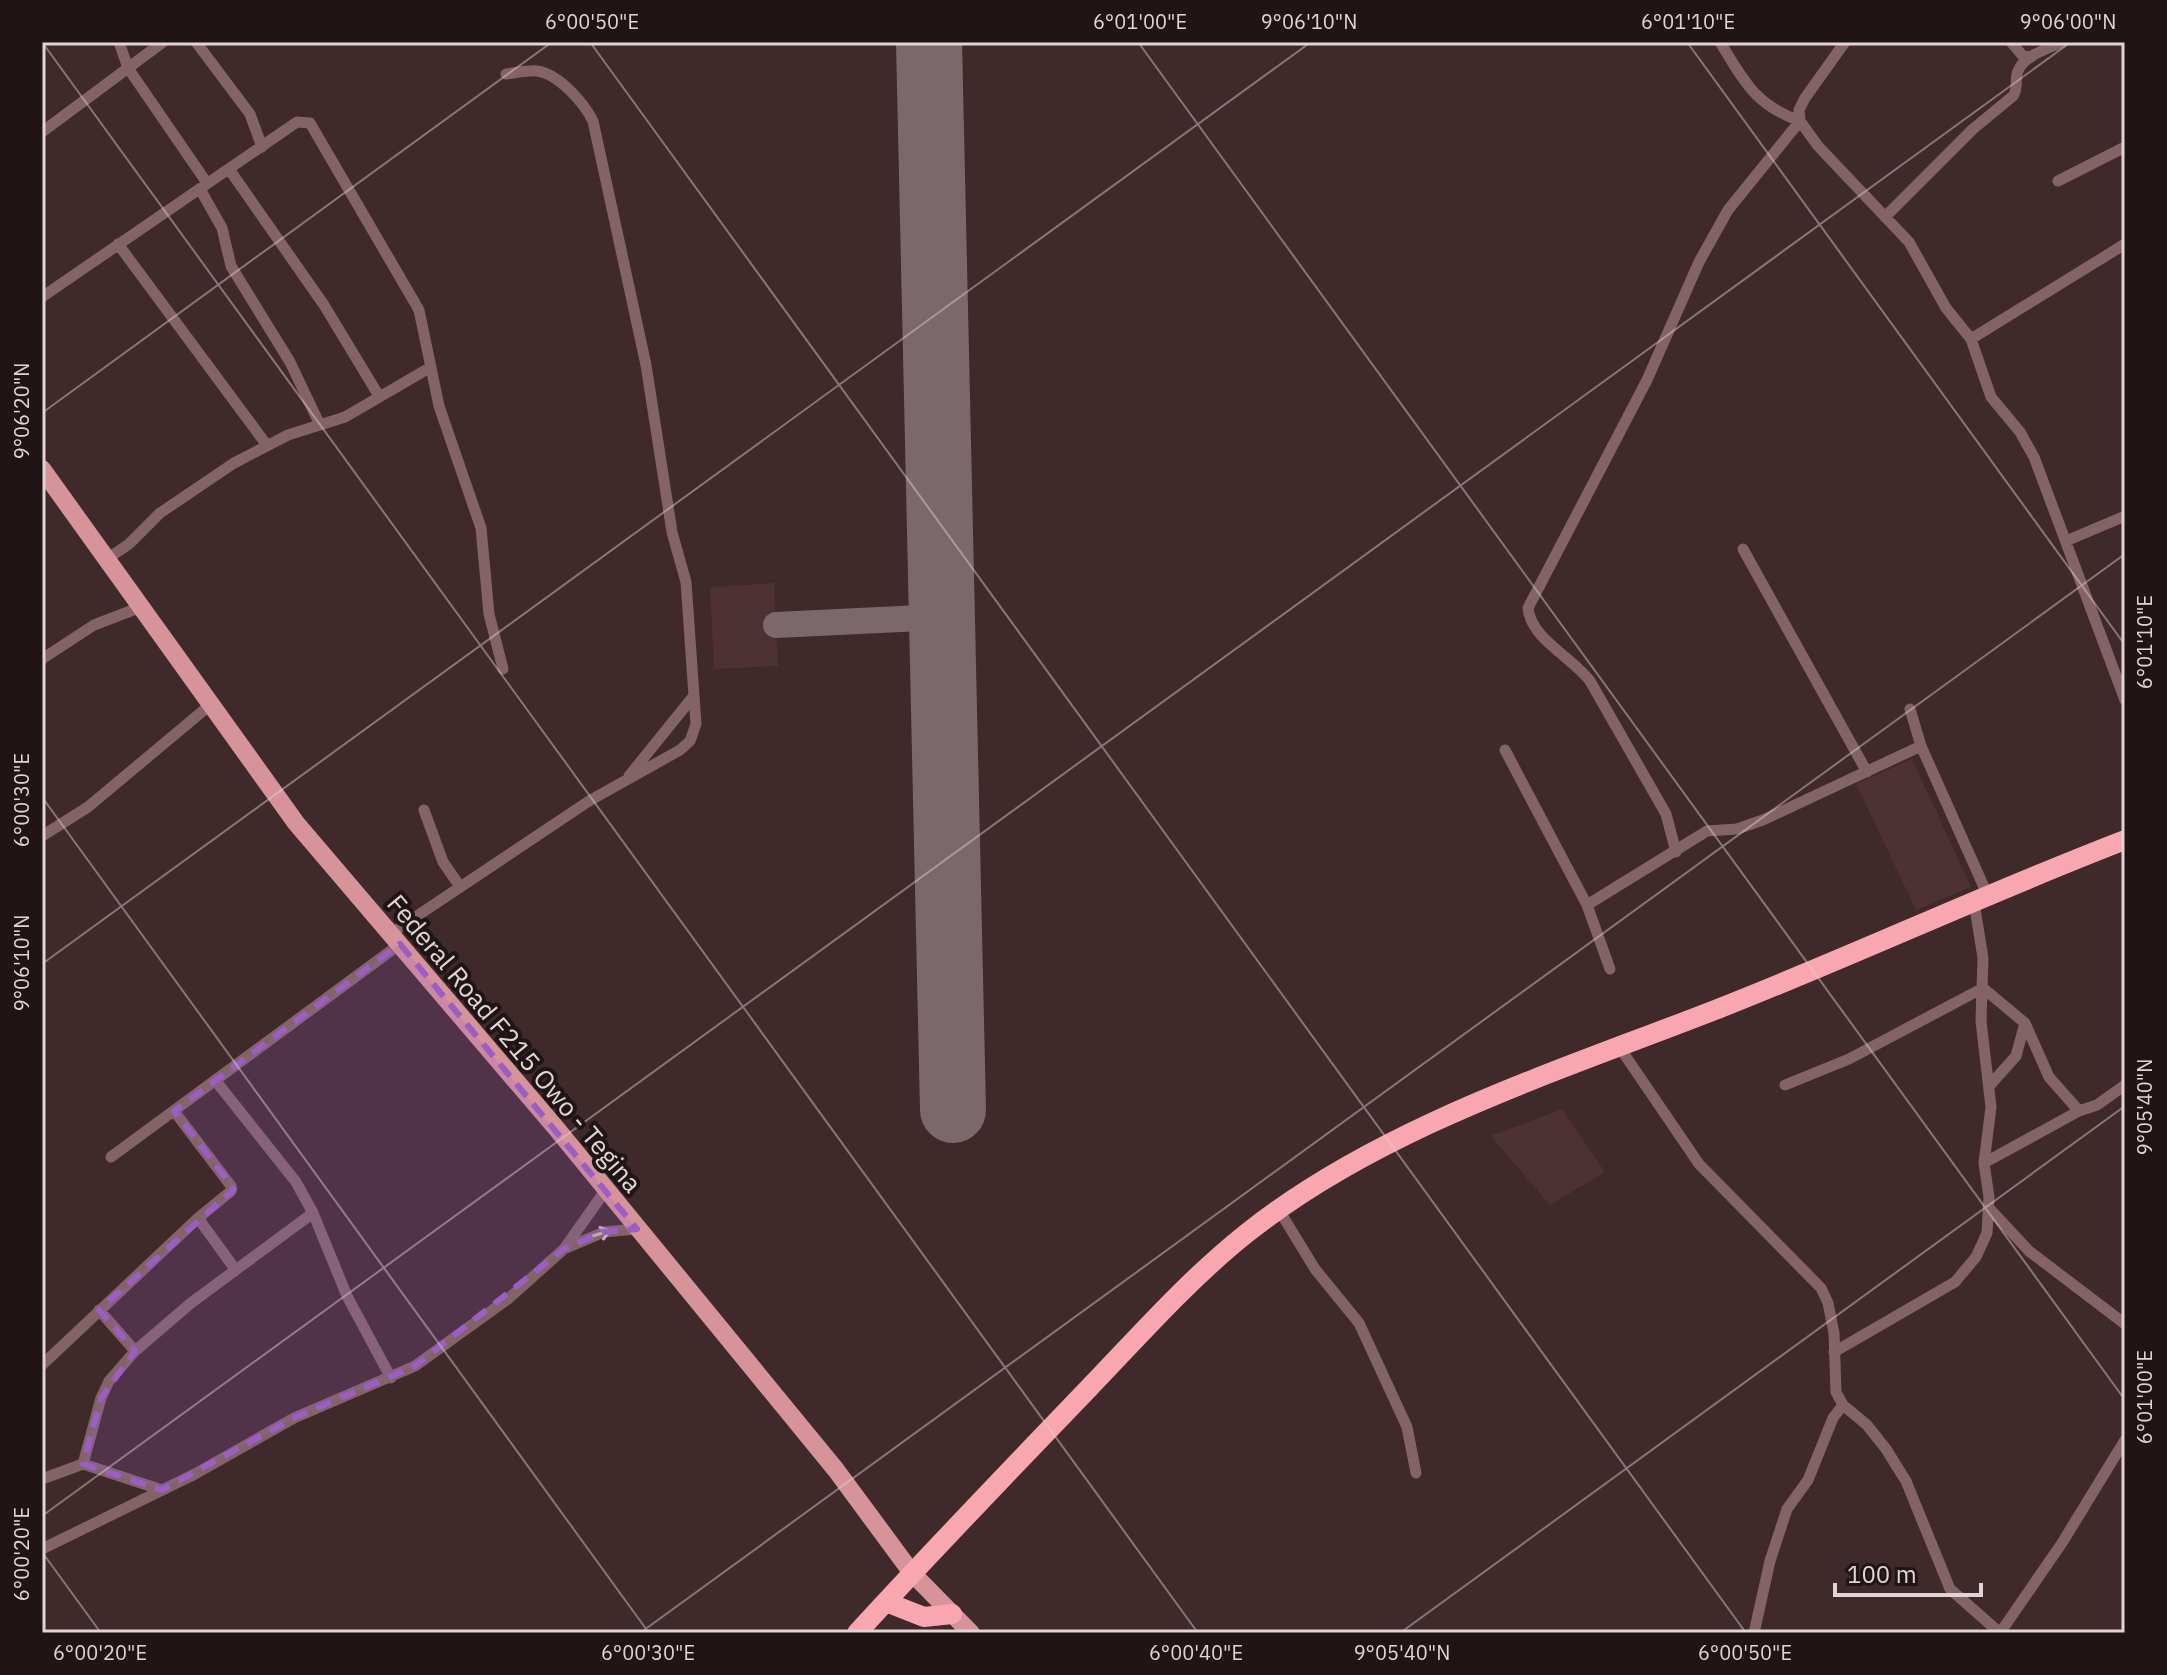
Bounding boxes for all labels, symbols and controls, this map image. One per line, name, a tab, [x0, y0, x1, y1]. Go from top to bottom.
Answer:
text: 6°00'50"E	[545, 8, 639, 35]
text: 6°01'00"E	[1093, 8, 1187, 35]
text: 9°06'10"N	[1261, 8, 1357, 35]
text: 6°01'10"E	[1641, 8, 1735, 35]
text: 9°06'00"N	[2020, 8, 2116, 35]
text: 9°06'20"N	[8, 363, 35, 459]
text: 6°01'10"E	[2131, 595, 2158, 689]
text: 6°00'30"E	[8, 753, 35, 847]
street label: Federal Road F215 Owo - Tegina	[380, 887, 650, 1199]
text: 9°06'10"N	[8, 915, 35, 1011]
text: 9°05'40"N	[2131, 1059, 2158, 1155]
one-way arrow	[586, 1226, 611, 1240]
text: 6°01'00"E	[2131, 1350, 2158, 1444]
text: 6°00'20"E	[8, 1507, 35, 1601]
scale bar	[1835, 1547, 1981, 1597]
text: 100 m	[1847, 1558, 1917, 1590]
text: 6°00'20"E	[53, 1639, 147, 1666]
text: 6°00'30"E	[601, 1639, 695, 1666]
text: 6°00'40"E	[1149, 1639, 1243, 1666]
text: 9°05'40"N	[1354, 1639, 1450, 1666]
text: 6°00'50"E	[1698, 1639, 1792, 1666]

